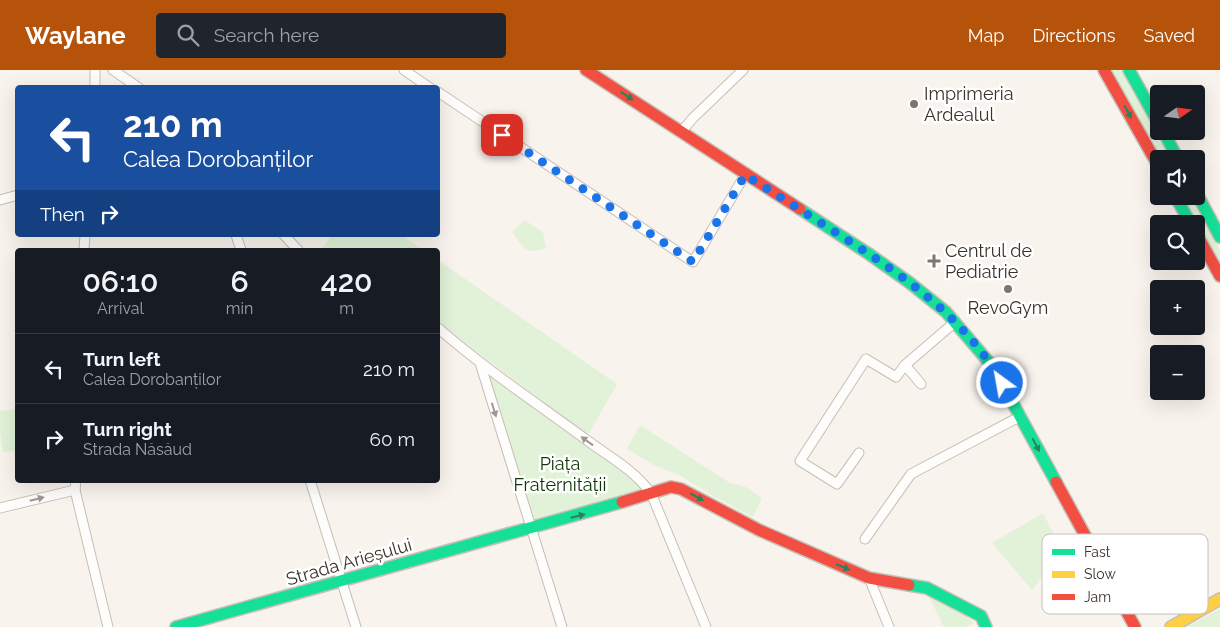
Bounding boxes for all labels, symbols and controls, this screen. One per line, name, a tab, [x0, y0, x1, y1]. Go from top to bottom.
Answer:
search box	[156, 13, 506, 58]
text: Waylane	[25, 21, 126, 50]
icon: search	[174, 21, 202, 49]
text: Search here	[214, 24, 319, 46]
text: Map	[968, 25, 1004, 46]
text: Directions	[1032, 25, 1116, 46]
text: Saved	[1144, 25, 1195, 46]
place label: Imprimeria Ardealul	[924, 83, 1014, 125]
north arrow	[1150, 85, 1205, 140]
map controls	[1150, 85, 1205, 400]
one-way arrow	[620, 92, 633, 101]
marker: Imprimeria Ardealul	[908, 98, 920, 110]
text: 210 m	[123, 104, 223, 145]
icon: left	[40, 105, 105, 170]
one-way arrow	[1124, 105, 1132, 120]
pin	[481, 114, 523, 156]
icon: arrive	[488, 121, 516, 149]
text: Calea Dorobanților	[123, 146, 313, 172]
button: sound	[1150, 150, 1205, 205]
icon: right	[95, 200, 123, 228]
text: Then	[40, 203, 85, 225]
button: search	[1150, 215, 1205, 270]
place label: Centrul de Pediatrie	[945, 240, 1032, 282]
marker: Centrul de Pediatrie	[927, 254, 941, 268]
text: 06:10	[82, 264, 158, 299]
text: 6	[230, 264, 249, 299]
text: 420	[321, 264, 373, 299]
button: +	[1150, 280, 1205, 335]
marker: RevoGym	[1002, 283, 1014, 295]
place label: RevoGym	[968, 297, 1048, 318]
text: Arrival	[97, 299, 144, 318]
text: min	[226, 299, 253, 318]
text: m	[339, 299, 354, 318]
button: −	[1150, 345, 1205, 400]
text: Turn left	[83, 348, 160, 370]
icon: left	[40, 355, 68, 383]
position arrow	[975, 356, 1027, 408]
text: 210 m	[363, 358, 415, 380]
text: Calea Dorobanților	[83, 370, 221, 389]
one-way arrow	[491, 402, 499, 417]
text: Turn right	[83, 418, 172, 440]
icon: right	[40, 425, 68, 453]
text: 60 m	[370, 428, 415, 450]
one-way arrow	[581, 435, 594, 446]
one-way arrow	[1032, 439, 1041, 452]
text: Strada Năsăud	[83, 440, 192, 459]
park label: Piața Fraternității	[514, 453, 606, 495]
one-way arrow	[690, 492, 704, 501]
one-way arrow	[30, 495, 45, 503]
one-way arrow	[570, 512, 585, 520]
street label: Strada Arieșului	[284, 534, 414, 590]
legend	[1042, 534, 1208, 614]
text: Fast	[1084, 544, 1111, 560]
one-way arrow	[836, 563, 850, 571]
text: Slow	[1084, 566, 1116, 582]
text: Jam	[1084, 589, 1111, 605]

